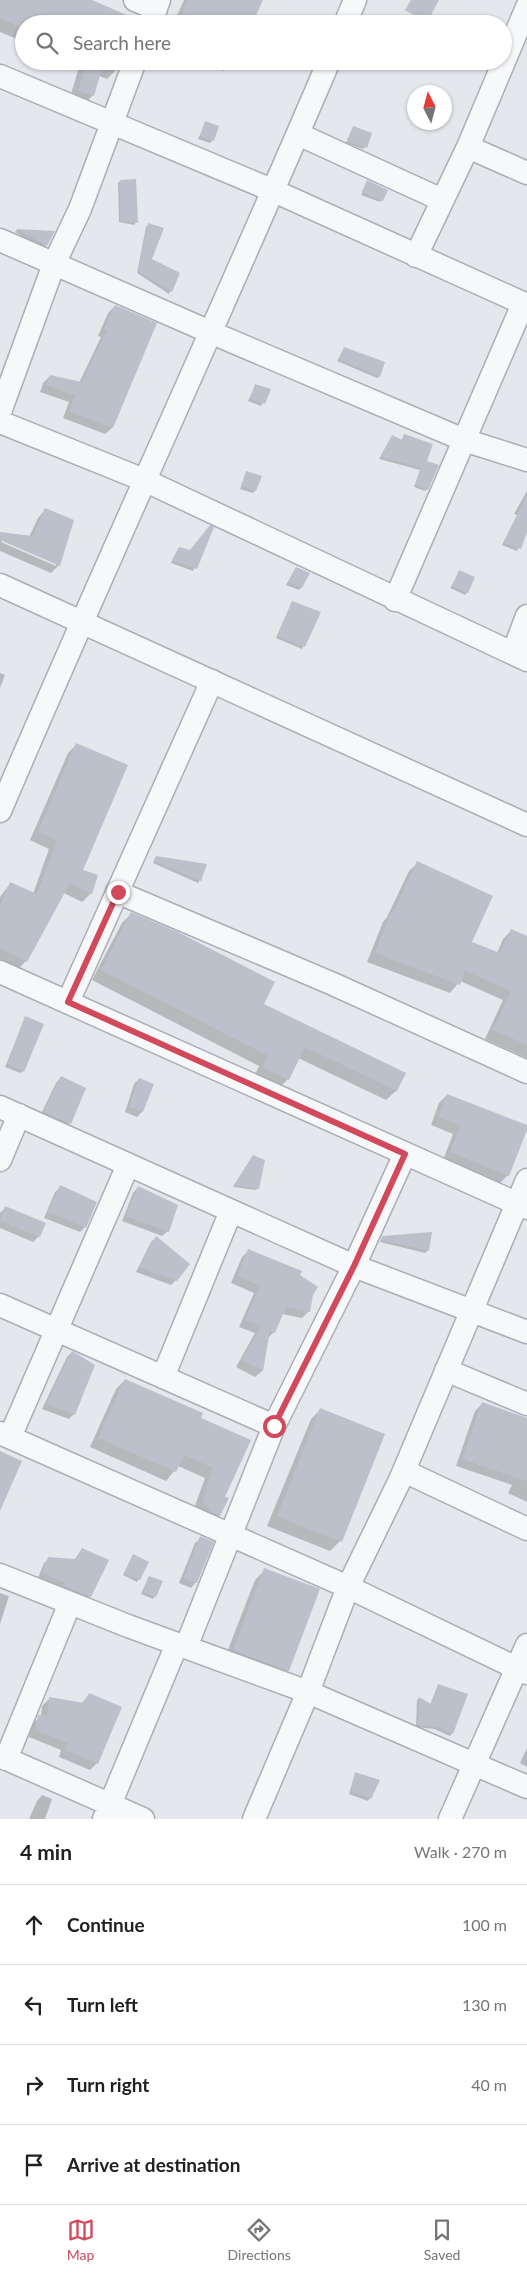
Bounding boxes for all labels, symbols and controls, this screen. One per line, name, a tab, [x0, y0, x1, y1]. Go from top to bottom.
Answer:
search box	[15, 15, 512, 70]
icon: search	[33, 29, 61, 57]
text: Search here	[73, 31, 171, 54]
north arrow	[407, 85, 452, 130]
route end	[107, 881, 130, 904]
route start	[263, 1415, 286, 1438]
text: 4 min	[20, 1839, 72, 1864]
text: Walk · 270 m	[414, 1842, 507, 1861]
icon: ahead	[20, 1911, 48, 1939]
text: Continue	[67, 1913, 145, 1936]
text: 100 m	[462, 1915, 507, 1934]
icon: left	[20, 1991, 48, 2019]
text: Turn left	[67, 1993, 138, 2016]
text: 130 m	[462, 1995, 507, 2014]
icon: right	[20, 2071, 48, 2099]
text: Turn right	[67, 2073, 149, 2096]
text: 40 m	[471, 2075, 507, 2094]
icon: arrive	[20, 2151, 48, 2179]
text: Arrive at destination	[67, 2153, 240, 2176]
tab: Map	[67, 2216, 95, 2263]
tab: Directions	[228, 2216, 291, 2263]
tab: Saved	[424, 2216, 460, 2263]

